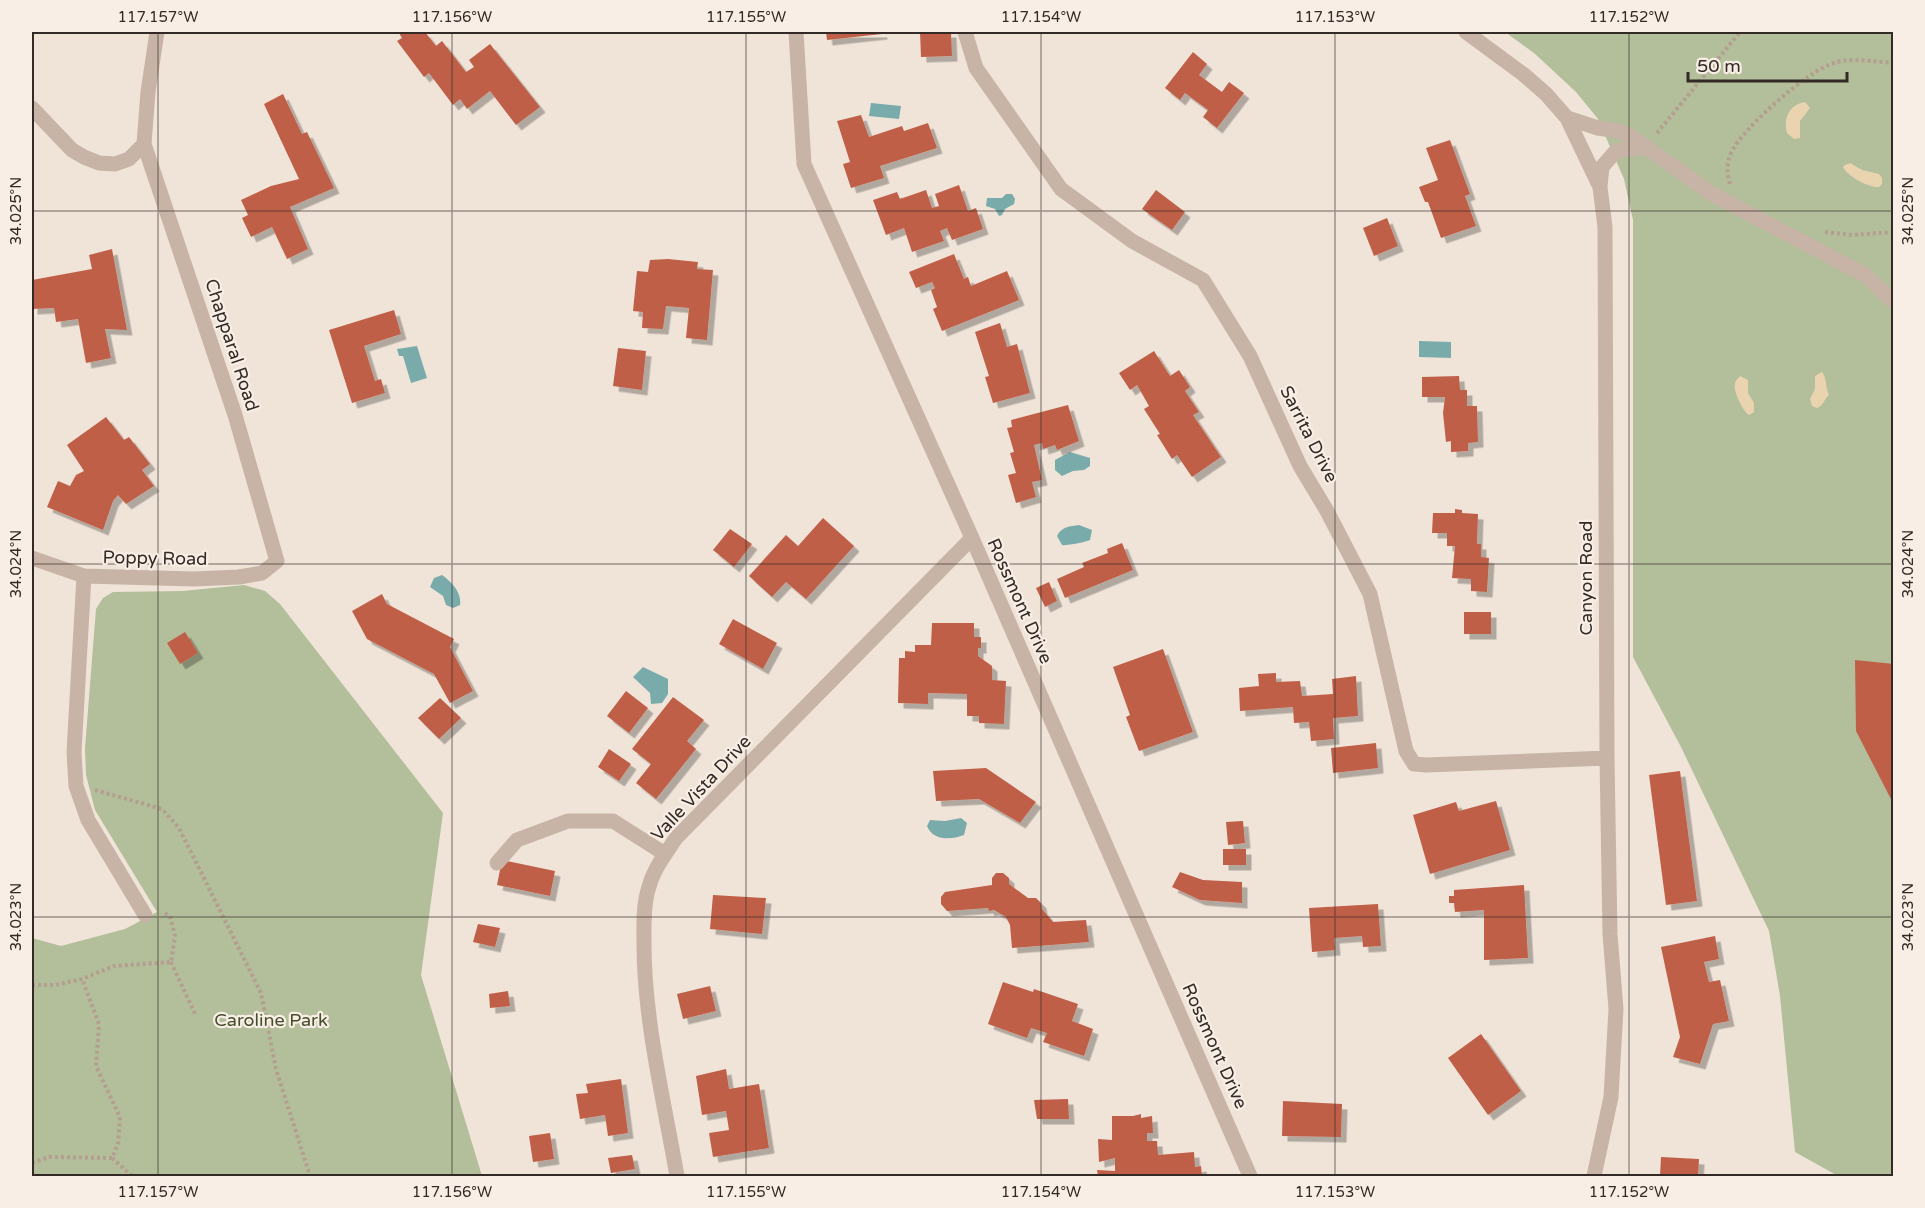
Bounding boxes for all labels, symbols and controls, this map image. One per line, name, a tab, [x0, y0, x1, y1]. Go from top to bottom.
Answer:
text: 117.157°W	[118, 8, 198, 26]
text: 117.156°W	[412, 8, 492, 26]
text: 117.155°W	[706, 8, 786, 26]
text: 117.154°W	[1001, 8, 1081, 26]
text: 117.153°W	[1295, 8, 1375, 26]
text: 117.152°W	[1589, 8, 1669, 26]
scale bar	[1688, 45, 1847, 83]
text: 50 m	[1697, 55, 1741, 77]
text: 34.025°N	[7, 177, 25, 245]
text: 34.025°N	[1899, 177, 1917, 245]
street label: Chapparal Road	[200, 276, 264, 414]
street label: Sarrita Drive	[1275, 382, 1343, 486]
street label: Canyon Road	[1575, 521, 1597, 635]
text: 34.024°N	[7, 530, 25, 598]
text: 34.024°N	[1899, 530, 1917, 598]
street label: Rossmont Drive	[982, 535, 1058, 667]
street label: Poppy Road	[102, 546, 208, 570]
street label: Valle Vista Drive	[646, 730, 756, 846]
text: 34.023°N	[7, 883, 25, 951]
text: 34.023°N	[1899, 883, 1917, 951]
street label: Rossmont Drive	[1177, 980, 1253, 1112]
park label: Caroline Park	[214, 1009, 328, 1031]
text: 117.157°W	[118, 1183, 198, 1201]
text: 117.156°W	[412, 1183, 492, 1201]
text: 117.155°W	[706, 1183, 786, 1201]
text: 117.154°W	[1001, 1183, 1081, 1201]
text: 117.153°W	[1295, 1183, 1375, 1201]
text: 117.152°W	[1589, 1183, 1669, 1201]

